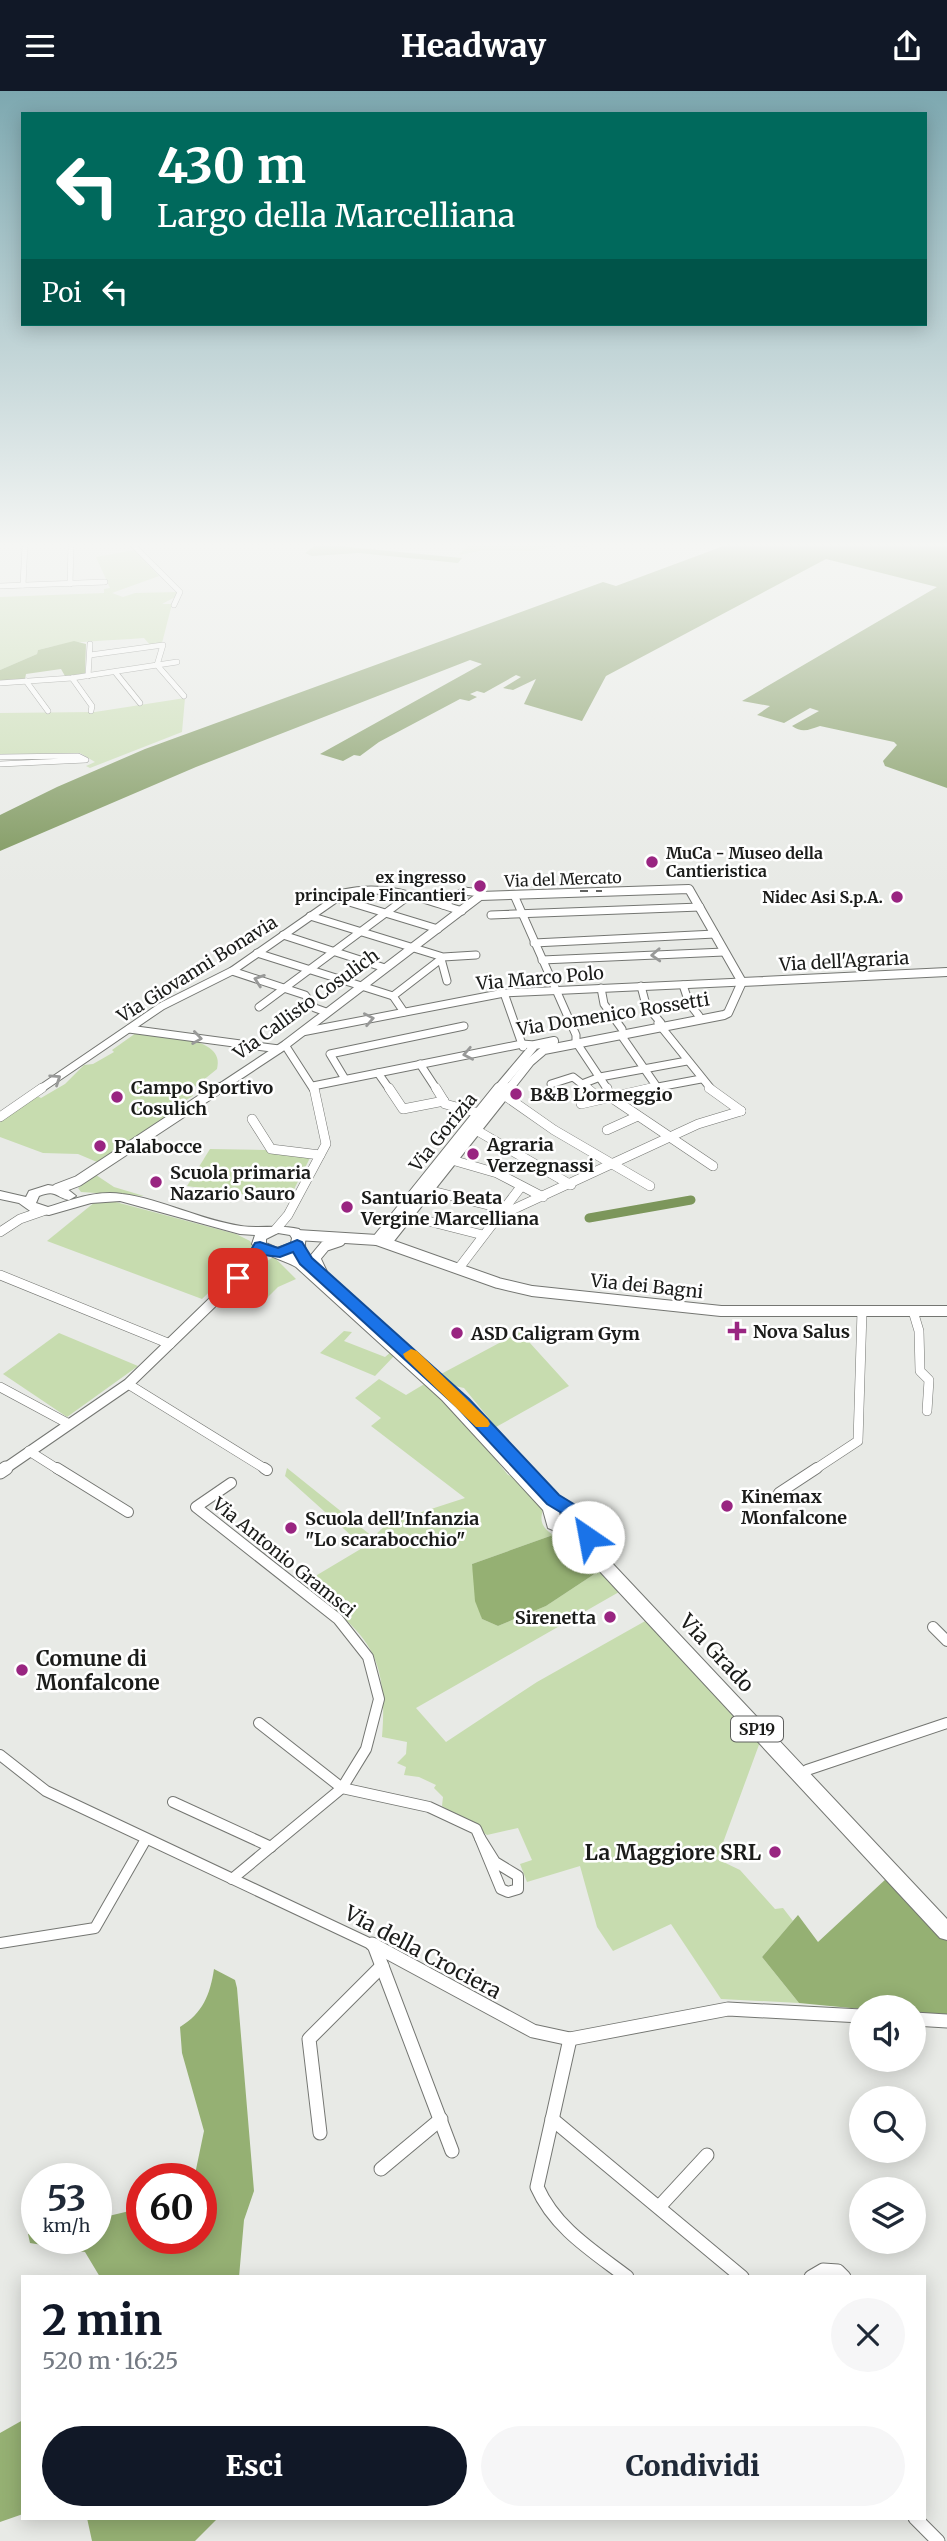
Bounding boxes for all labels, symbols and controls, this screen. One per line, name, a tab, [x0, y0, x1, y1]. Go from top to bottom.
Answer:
text: Headway	[401, 26, 546, 66]
icon: menu	[21, 27, 59, 65]
icon: share	[888, 27, 926, 65]
text: 430 m	[157, 135, 306, 196]
icon: left	[42, 140, 133, 231]
text: Largo della Marcelliana	[157, 196, 515, 236]
icon: left	[96, 273, 134, 311]
text: Poi	[42, 276, 82, 309]
place label: MuCa - Museo della Cantieristica	[666, 843, 823, 881]
marker: MuCa - Museo della Cantieristica	[644, 854, 660, 870]
place label: ex ingresso principale Fincantieri	[295, 867, 467, 905]
street label: Via del Mercato	[503, 867, 622, 891]
marker: ex ingresso principale Fincantieri	[472, 878, 488, 894]
place label: Nidec Asi S.p.A.	[762, 887, 883, 907]
marker: Nidec Asi S.p.A.	[889, 889, 905, 905]
street label: Via Giovanni Bonavia	[112, 910, 282, 1028]
street label: Via Callisto Cosulich	[228, 943, 383, 1065]
street label: Via dell'Agraria	[777, 946, 910, 976]
one-way arrow	[650, 947, 661, 962]
street label: Via Marco Polo	[474, 961, 605, 995]
one-way arrow	[253, 974, 265, 988]
street label: Via Domenico Rossetti	[514, 987, 711, 1041]
one-way arrow	[363, 1012, 375, 1027]
one-way arrow	[191, 1030, 203, 1045]
one-way arrow	[462, 1046, 474, 1061]
one-way arrow	[48, 1074, 61, 1087]
place label: Campo Sportivo Cosulich	[131, 1076, 274, 1120]
place label: B&B L’ormeggio	[530, 1083, 673, 1106]
marker: B&B L’ormeggio	[508, 1086, 524, 1102]
street label: Via Gorizia	[404, 1088, 482, 1177]
marker: Campo Sportivo Cosulich	[109, 1089, 125, 1105]
place label: Agraria Verzegnassi	[486, 1133, 594, 1177]
place label: Palabocce	[114, 1135, 202, 1158]
marker: Palabocce	[92, 1138, 108, 1154]
marker: Agraria Verzegnassi	[465, 1146, 481, 1162]
place label: Scuola primaria Nazario Sauro	[170, 1161, 311, 1205]
marker: Scuola primaria Nazario Sauro	[148, 1174, 164, 1190]
place label: Santuario Beata Vergine Marcelliana	[360, 1186, 539, 1230]
marker: Santuario Beata Vergine Marcelliana	[339, 1199, 355, 1215]
pin	[208, 1248, 268, 1308]
icon: arrive	[219, 1259, 257, 1297]
street label: Via dei Bagni	[589, 1269, 705, 1303]
place label: Nova Salus	[753, 1320, 850, 1343]
marker: Nova Salus	[727, 1321, 747, 1341]
place label: ASD Caligram Gym	[470, 1322, 640, 1345]
marker: ASD Caligram Gym	[449, 1325, 465, 1341]
place label: Kinemax Monfalcone	[741, 1485, 847, 1529]
street label: Via Antonio Gramsci	[207, 1492, 360, 1622]
marker: Kinemax Monfalcone	[719, 1498, 735, 1514]
position arrow	[551, 1500, 625, 1574]
place label: Scuola dell'Infanzia "Lo scarabocchio"	[305, 1507, 479, 1551]
marker: Scuola dell'Infanzia "Lo scarabocchio"	[283, 1520, 299, 1536]
place label: Sirenetta	[515, 1606, 596, 1629]
street label: Via Grado	[673, 1607, 760, 1698]
marker: Sirenetta	[602, 1609, 618, 1625]
place label: Comune di Monfalcone	[36, 1645, 160, 1696]
marker: Comune di Monfalcone	[14, 1662, 30, 1678]
road number: SP19	[731, 1717, 783, 1741]
place label: La Maggiore SRL	[585, 1839, 762, 1866]
marker: La Maggiore SRL	[767, 1844, 783, 1860]
street label: Via della Crociera	[339, 1899, 506, 2005]
map controls	[849, 1995, 926, 2254]
button: sound	[849, 1995, 926, 2072]
button: search	[849, 2086, 926, 2163]
speed limit sign: 60	[126, 2163, 217, 2254]
text: 53	[47, 2177, 86, 2221]
button: layers	[849, 2177, 926, 2254]
text: km/h	[43, 2214, 90, 2237]
text: 2 min	[42, 2294, 162, 2346]
button: close	[831, 2298, 905, 2372]
text: 520 m · 16:25	[42, 2346, 178, 2375]
button: Esci	[42, 2426, 467, 2506]
button: Condividi	[481, 2426, 905, 2506]

